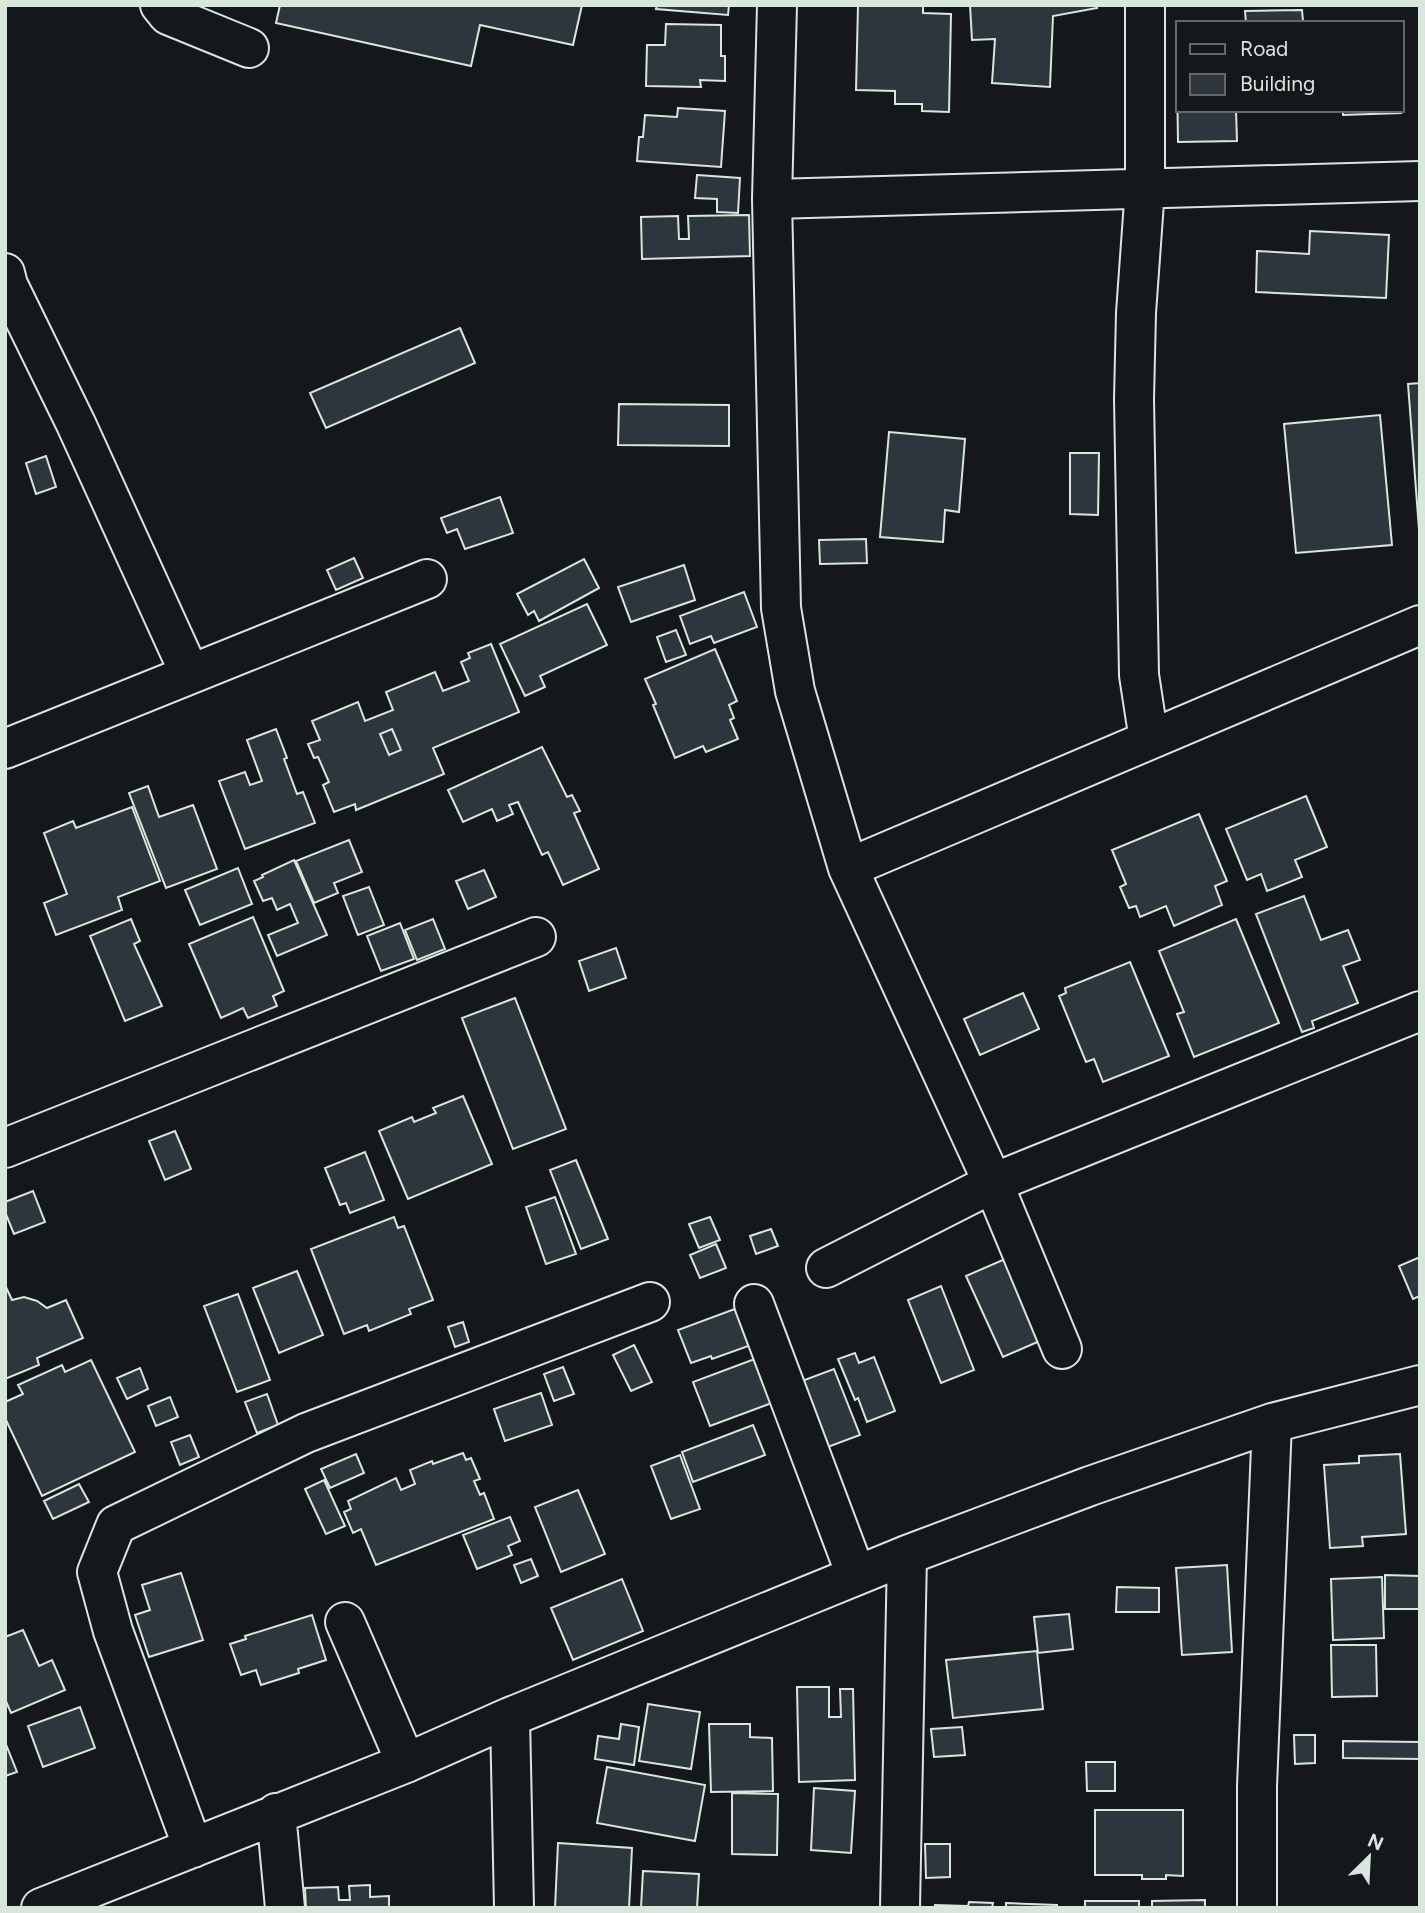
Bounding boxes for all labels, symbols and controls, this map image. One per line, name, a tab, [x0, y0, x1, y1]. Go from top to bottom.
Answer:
legend	[1176, 21, 1404, 112]
text: Road	[1240, 36, 1288, 61]
text: Building	[1240, 71, 1315, 96]
north arrow	[1334, 1822, 1404, 1892]
text: N	[1364, 1828, 1387, 1855]

